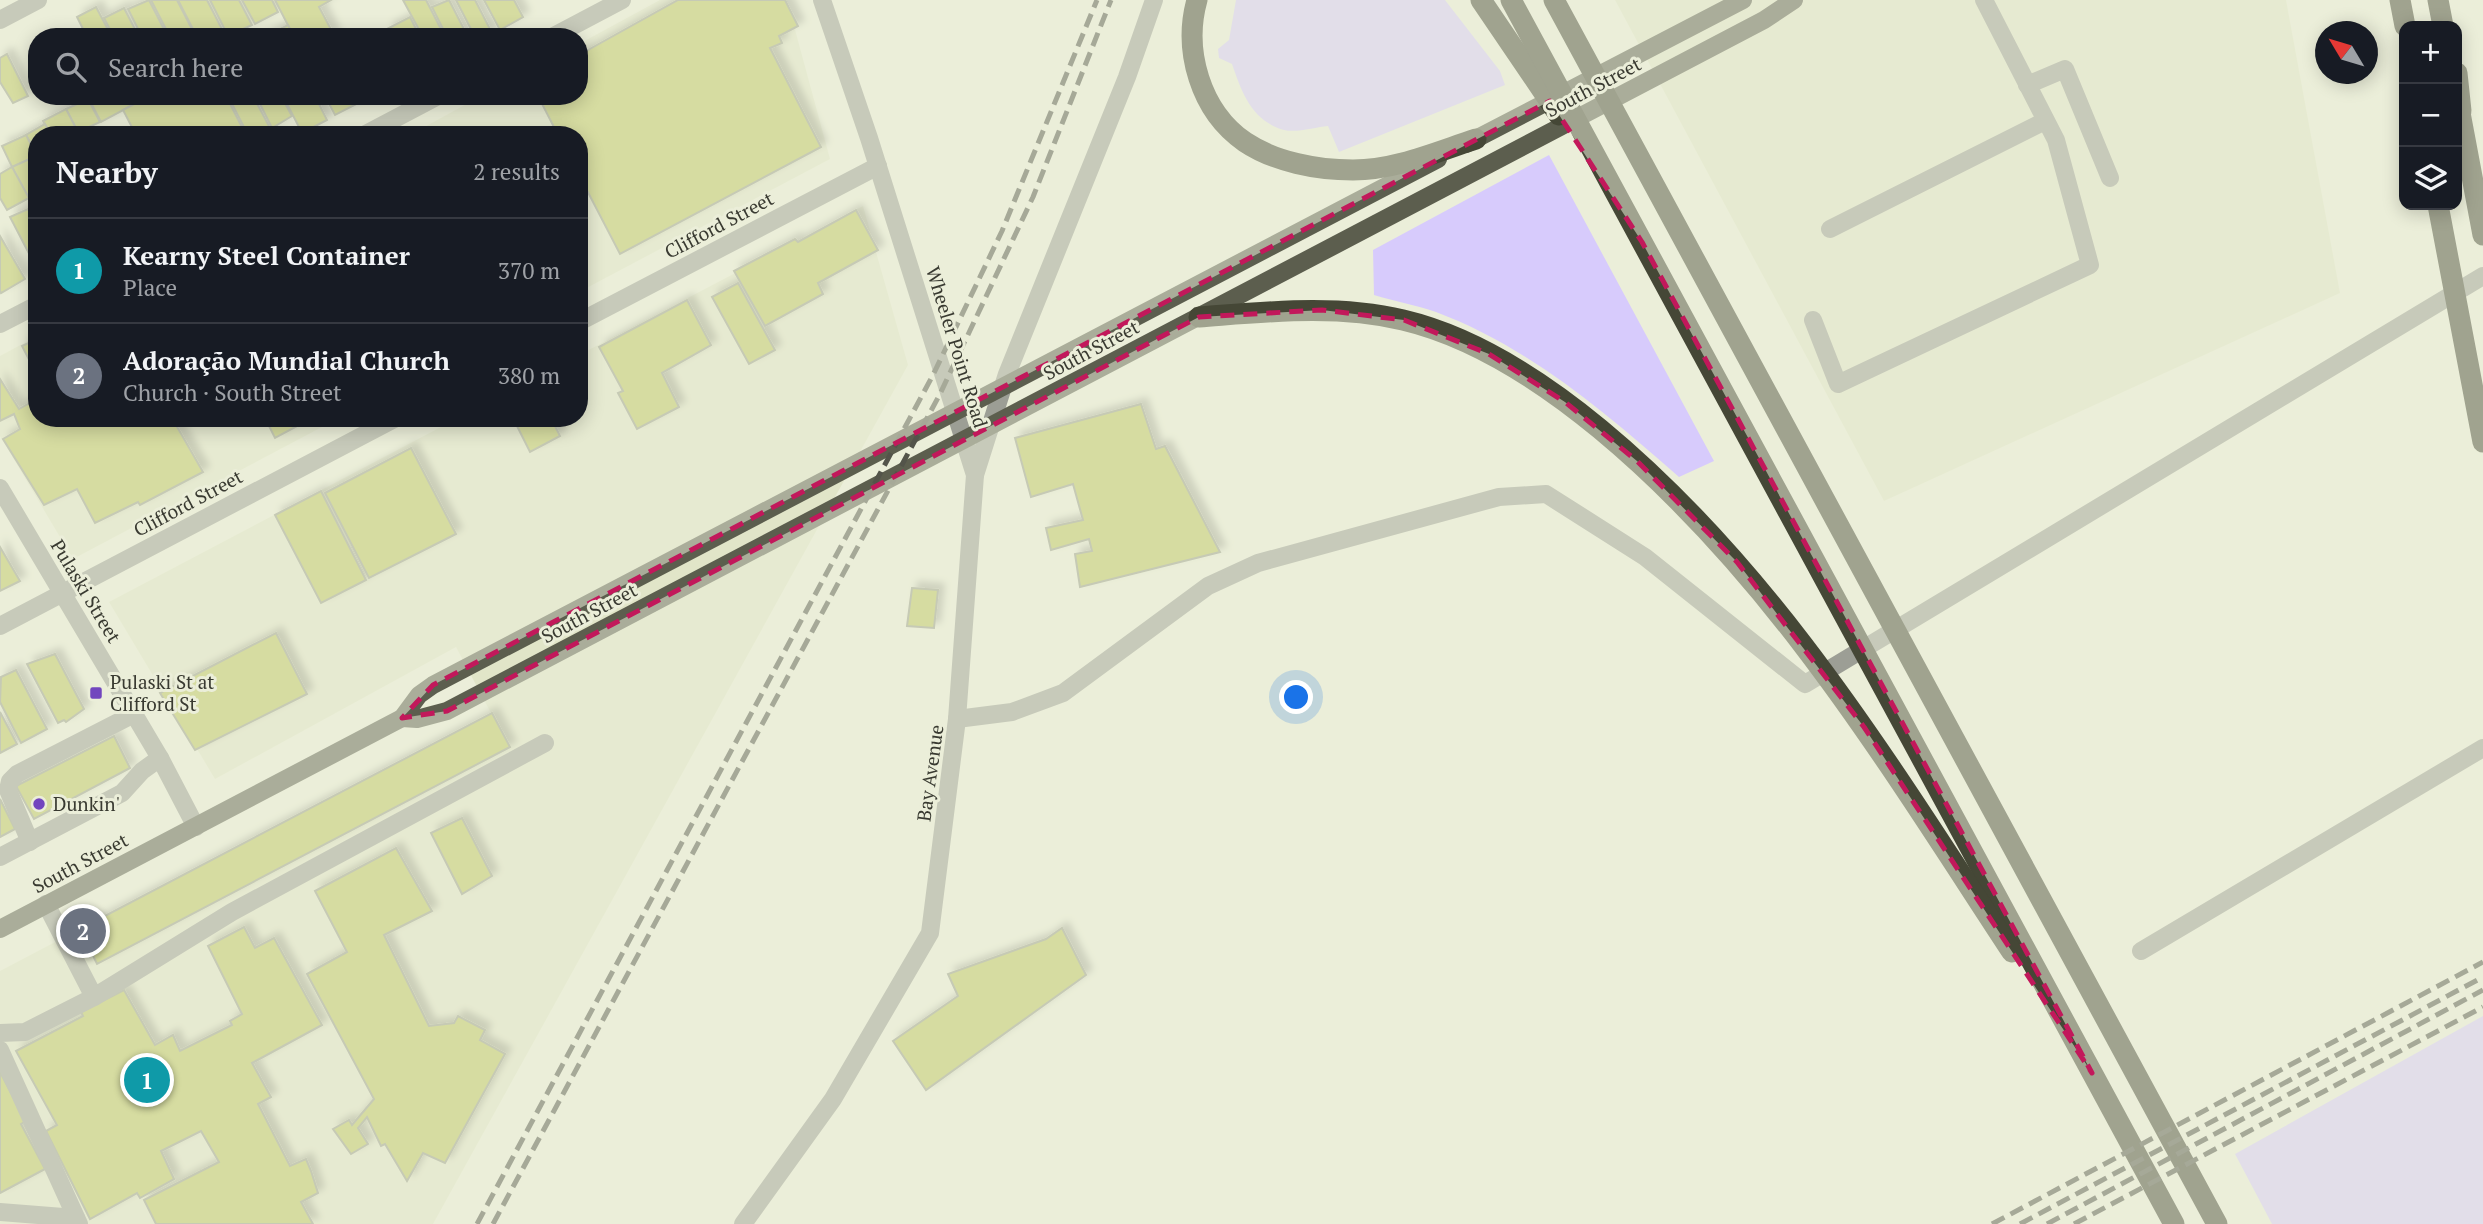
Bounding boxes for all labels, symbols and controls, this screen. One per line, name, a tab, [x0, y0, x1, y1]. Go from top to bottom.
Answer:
north arrow	[2315, 21, 2378, 84]
map controls	[2399, 21, 2462, 210]
button: +	[2399, 21, 2462, 84]
search box	[28, 28, 588, 105]
icon: search	[52, 48, 90, 86]
text: Search here	[108, 50, 243, 84]
street label: South Street	[1540, 51, 1645, 122]
button: −	[2399, 84, 2462, 147]
button: layers	[2399, 147, 2462, 210]
text: Nearby	[56, 152, 158, 192]
text: 2 results	[473, 156, 560, 187]
street label: Clifford Street	[660, 185, 778, 264]
text: Kearny Steel Container	[123, 238, 410, 272]
text: 1	[73, 255, 86, 286]
text: 370 m	[498, 255, 560, 286]
street label: Wheeler Point Road	[921, 263, 994, 431]
text: Place	[123, 272, 177, 303]
street label: South Street	[1038, 314, 1143, 385]
text: Adoração Mundial Church	[123, 343, 450, 377]
text: 2	[73, 360, 86, 391]
text: 380 m	[498, 360, 560, 391]
text: Church · South Street	[123, 377, 342, 408]
street label: Clifford Street	[129, 463, 247, 542]
street label: Pulaski Street	[46, 534, 127, 647]
street label: South Street	[536, 577, 641, 648]
place label: Pulaski St at Clifford St	[110, 669, 214, 716]
your location	[1279, 680, 1313, 714]
marker: Pulaski St at Clifford St	[88, 685, 104, 701]
street label: Bay Avenue	[910, 723, 949, 823]
place label: Dunkin'	[53, 791, 120, 816]
marker: Dunkin'	[31, 796, 47, 812]
street label: South Street	[27, 827, 132, 898]
pin: 2	[60, 905, 106, 957]
pin: 1	[124, 1054, 170, 1106]

